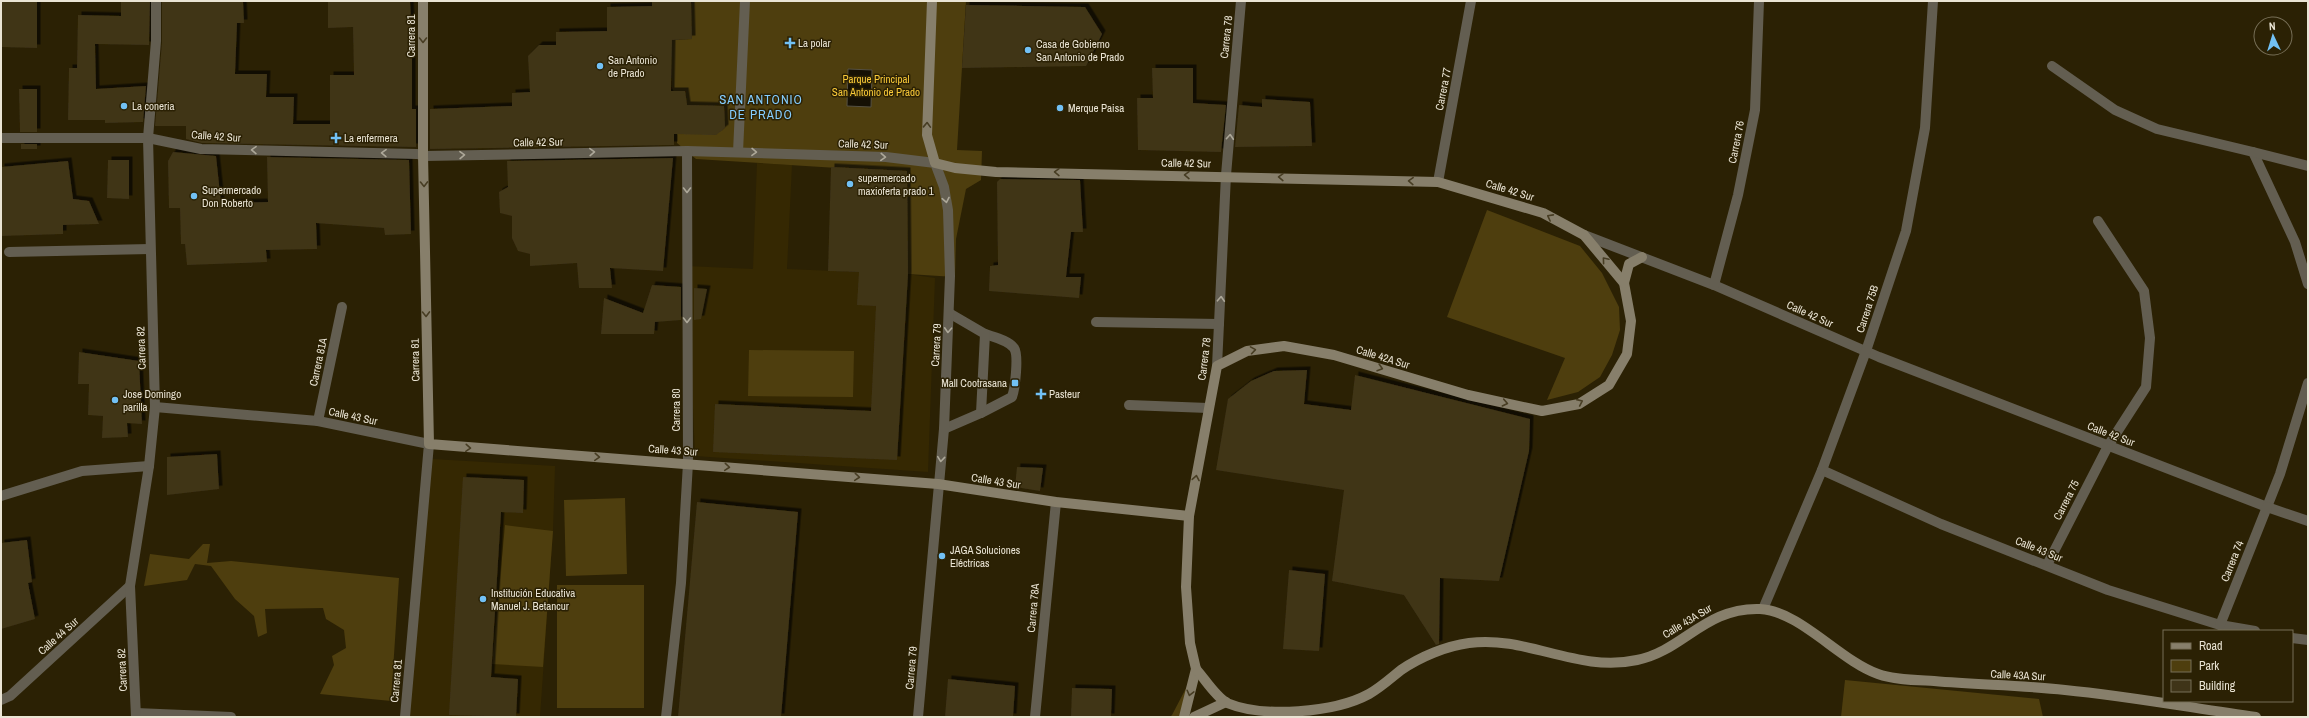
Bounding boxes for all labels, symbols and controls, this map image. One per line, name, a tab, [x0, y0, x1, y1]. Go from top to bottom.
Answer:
street label: Carrera 81	[404, 14, 418, 58]
street label: Carrera 78	[1217, 15, 1235, 59]
north arrow	[2253, 16, 2293, 56]
text: N	[2269, 19, 2276, 33]
place label: La polar	[798, 36, 831, 50]
one-way arrow	[419, 37, 427, 43]
place label: Casa de Gobierno San Antonio de Prado	[1036, 37, 1124, 64]
marker: La polar	[785, 38, 795, 48]
marker: Casa de Gobierno San Antonio de Prado	[1023, 45, 1033, 55]
place label: San Antonio de Prado	[608, 53, 657, 80]
marker: San Antonio de Prado	[595, 61, 605, 71]
street label: Carrera 77	[1432, 67, 1454, 111]
park label: Parque Principal San Antonio de Prado	[832, 72, 920, 99]
district label: SAN ANTONIO DE PRADO	[719, 91, 803, 123]
place label: La coneria	[132, 99, 175, 113]
marker: La coneria	[119, 101, 129, 111]
place label: Merque Paisa	[1068, 101, 1124, 115]
marker: Merque Paisa	[1055, 103, 1065, 113]
street label: Carrera 76	[1725, 120, 1747, 164]
one-way arrow	[923, 122, 932, 128]
street label: Calle 42 Sur	[191, 127, 241, 145]
place label: La enfermera	[344, 131, 398, 145]
marker: La enfermera	[331, 133, 341, 143]
one-way arrow	[1225, 134, 1234, 140]
street label: Calle 42 Sur	[513, 135, 563, 149]
street label: Calle 42 Sur	[838, 136, 888, 152]
one-way arrow	[251, 146, 257, 154]
one-way arrow	[589, 148, 595, 157]
one-way arrow	[751, 148, 757, 156]
one-way arrow	[381, 149, 387, 157]
one-way arrow	[459, 151, 465, 159]
one-way arrow	[880, 152, 886, 161]
street label: Calle 42 Sur	[1161, 156, 1211, 170]
one-way arrow	[1054, 168, 1060, 176]
place label: supermercado maxioferta prado 1	[858, 171, 934, 198]
one-way arrow	[1184, 171, 1190, 179]
one-way arrow	[1278, 173, 1284, 181]
street label: Calle 42 Sur	[1484, 176, 1536, 204]
one-way arrow	[1408, 177, 1414, 185]
marker: supermercado maxioferta prado 1	[845, 179, 855, 189]
one-way arrow	[420, 181, 428, 187]
place label: Supermercado Don Roberto	[202, 183, 261, 210]
one-way arrow	[683, 187, 691, 193]
marker: Supermercado Don Roberto	[189, 191, 199, 201]
one-way arrow	[942, 197, 950, 203]
one-way arrow	[1546, 214, 1554, 221]
one-way arrow	[1602, 257, 1609, 265]
street label: Carrera 75B	[1853, 283, 1881, 335]
one-way arrow	[1216, 296, 1225, 302]
street label: Calle 42 Sur	[1784, 298, 1836, 330]
one-way arrow	[422, 311, 430, 317]
one-way arrow	[683, 317, 691, 323]
street label: Carrera 79	[928, 323, 944, 367]
street label: Carrera 82	[133, 326, 149, 370]
one-way arrow	[944, 327, 953, 333]
street label: Carrera 81A	[306, 336, 330, 387]
street label: Carrera 78	[1194, 337, 1214, 381]
street label: Carrera 81	[408, 338, 422, 382]
street label: Calle 42A Sur	[1355, 342, 1411, 372]
one-way arrow	[1250, 347, 1256, 355]
one-way arrow	[1376, 363, 1383, 372]
place label: Mall Cootrasana	[941, 376, 1007, 390]
marker: Mall Cootrasana	[1010, 378, 1020, 388]
place label: Jose Domingo parilla	[123, 387, 181, 414]
place label: Pasteur	[1049, 387, 1080, 401]
street label: Carrera 80	[669, 388, 683, 432]
marker: Pasteur	[1036, 389, 1046, 399]
marker: Jose Domingo parilla	[110, 395, 120, 405]
one-way arrow	[1502, 398, 1508, 406]
one-way arrow	[1576, 399, 1583, 407]
street label: Calle 43 Sur	[327, 404, 379, 428]
street label: Calle 42 Sur	[2085, 419, 2137, 449]
street label: Calle 43 Sur	[648, 441, 698, 459]
one-way arrow	[465, 444, 471, 452]
one-way arrow	[594, 452, 600, 461]
one-way arrow	[936, 456, 945, 462]
one-way arrow	[724, 462, 730, 471]
street label: Calle 43 Sur	[970, 470, 1022, 492]
one-way arrow	[854, 473, 860, 482]
one-way arrow	[1191, 475, 1199, 481]
street label: Carrera 75	[2050, 478, 2082, 522]
street label: Calle 43 Sur	[2013, 533, 2065, 565]
street label: Carrera 74	[2217, 538, 2247, 584]
place label: JAGA Soluciones Eléctricas	[950, 543, 1021, 570]
marker: JAGA Soluciones Eléctricas	[937, 551, 947, 561]
street label: Carrera 78A	[1024, 582, 1042, 633]
place label: Institución Educativa Manuel J. Betancur	[491, 586, 575, 613]
marker: Institución Educativa Manuel J. Betancur	[478, 594, 488, 604]
street label: Calle 43A Sur	[1660, 601, 1714, 641]
street label: Calle 44 Sur	[35, 614, 81, 658]
legend	[2163, 630, 2293, 702]
text: Road	[2199, 638, 2223, 654]
street label: Carrera 79	[902, 646, 920, 690]
street label: Carrera 82	[114, 648, 130, 692]
text: Park	[2199, 658, 2219, 674]
street label: Carrera 81	[387, 659, 405, 703]
street label: Calle 43A Sur	[1990, 667, 2046, 683]
text: Building	[2199, 678, 2236, 694]
one-way arrow	[1186, 689, 1195, 696]

